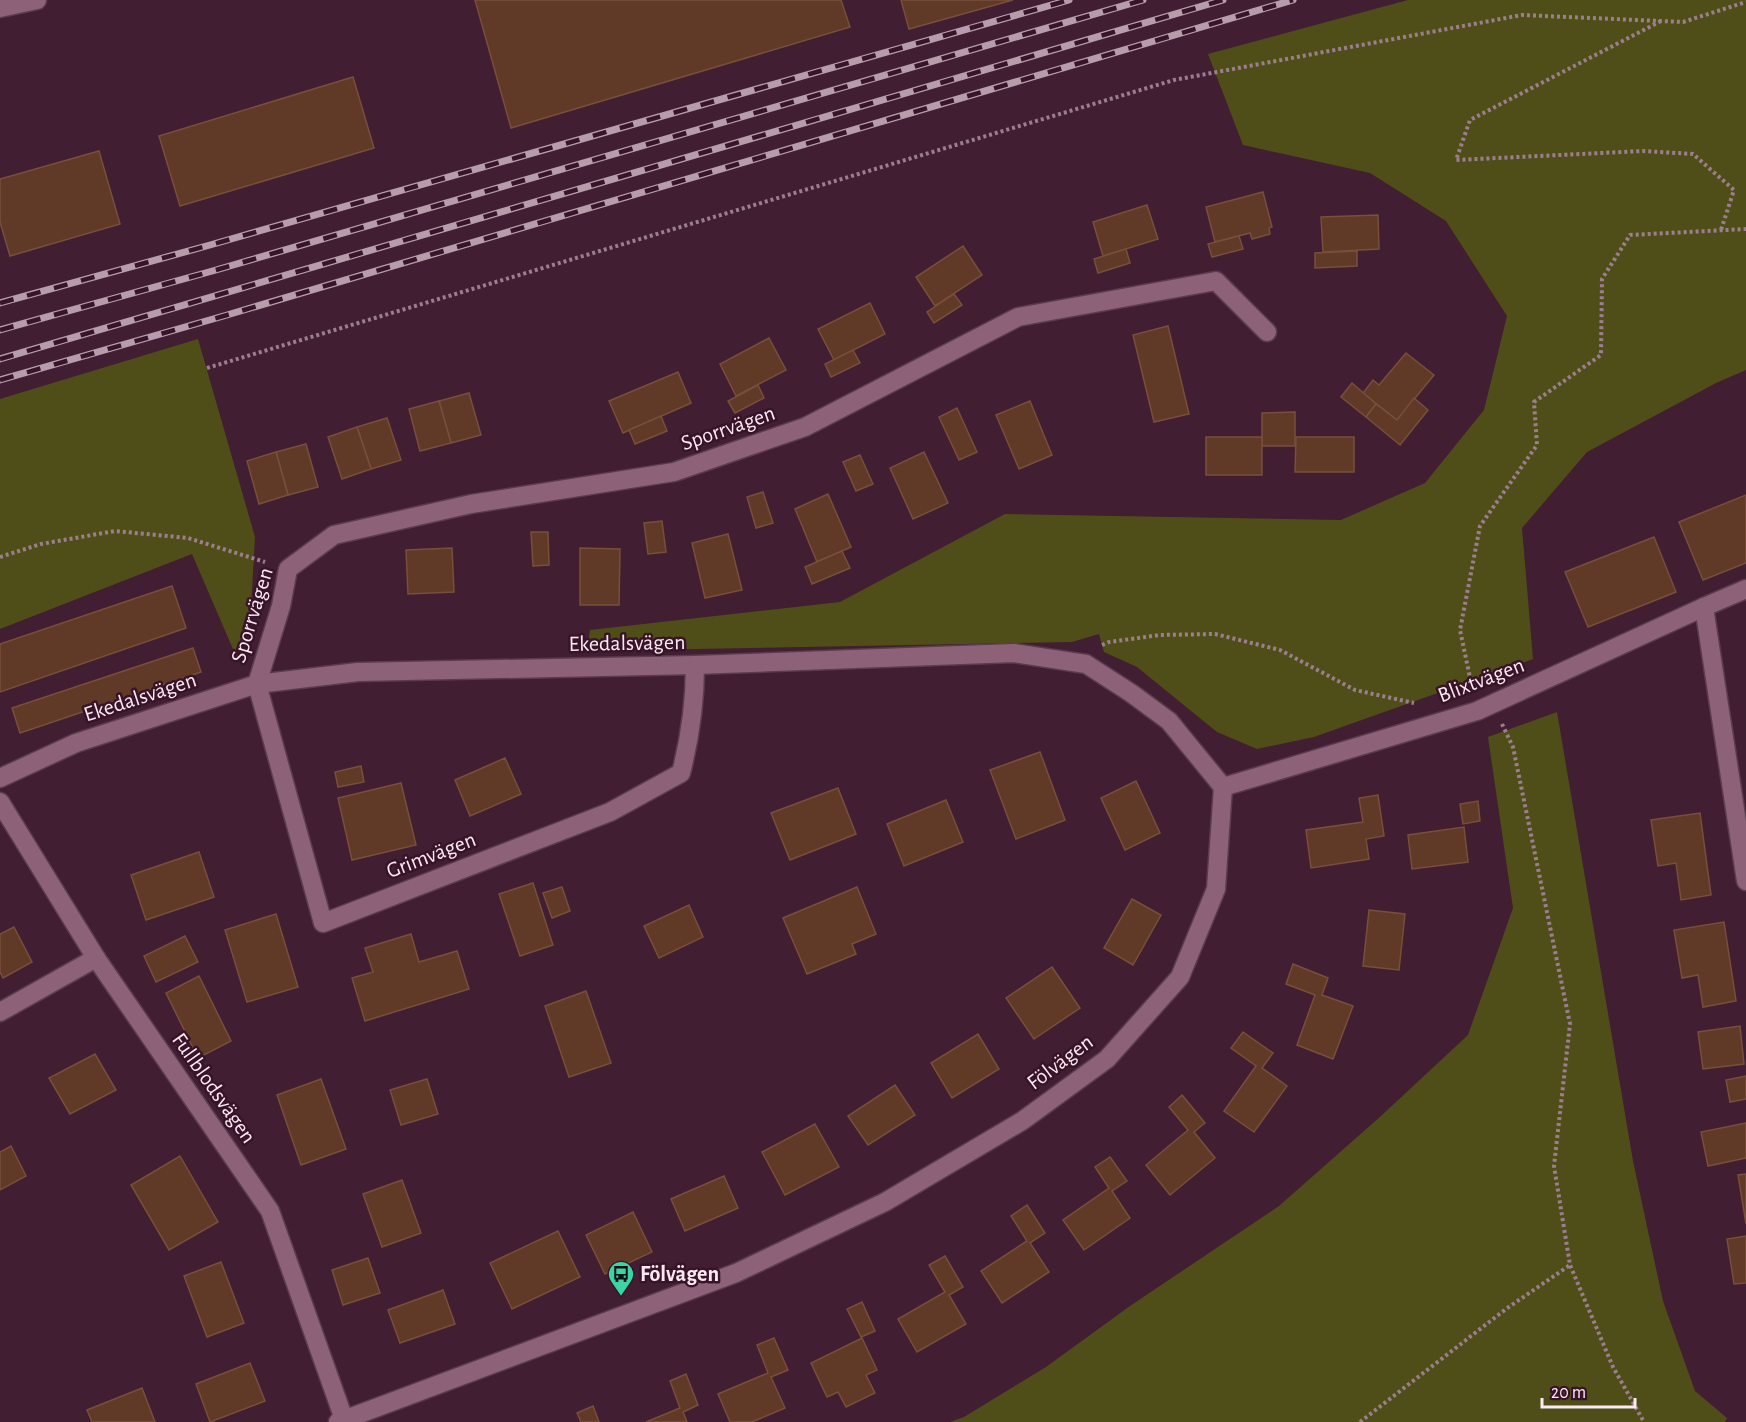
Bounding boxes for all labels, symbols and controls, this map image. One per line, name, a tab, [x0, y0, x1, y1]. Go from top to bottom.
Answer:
street label: Sporrvägen	[678, 402, 778, 454]
street label: Sporrvägen	[227, 565, 277, 665]
street label: Ekedalsvägen	[568, 631, 686, 655]
street label: Blixtvägen	[1435, 654, 1527, 706]
street label: Ekedalsvägen	[81, 668, 199, 726]
street label: Grimvägen	[383, 828, 479, 882]
street label: Fullblodsvägen	[168, 1029, 260, 1147]
street label: Fölvägen	[1023, 1030, 1097, 1094]
bus stop icon: Fölvägen	[606, 1259, 636, 1297]
place label: Fölvägen	[640, 1263, 719, 1285]
scale bar	[1542, 1371, 1635, 1409]
text: 20 m	[1551, 1384, 1586, 1402]

